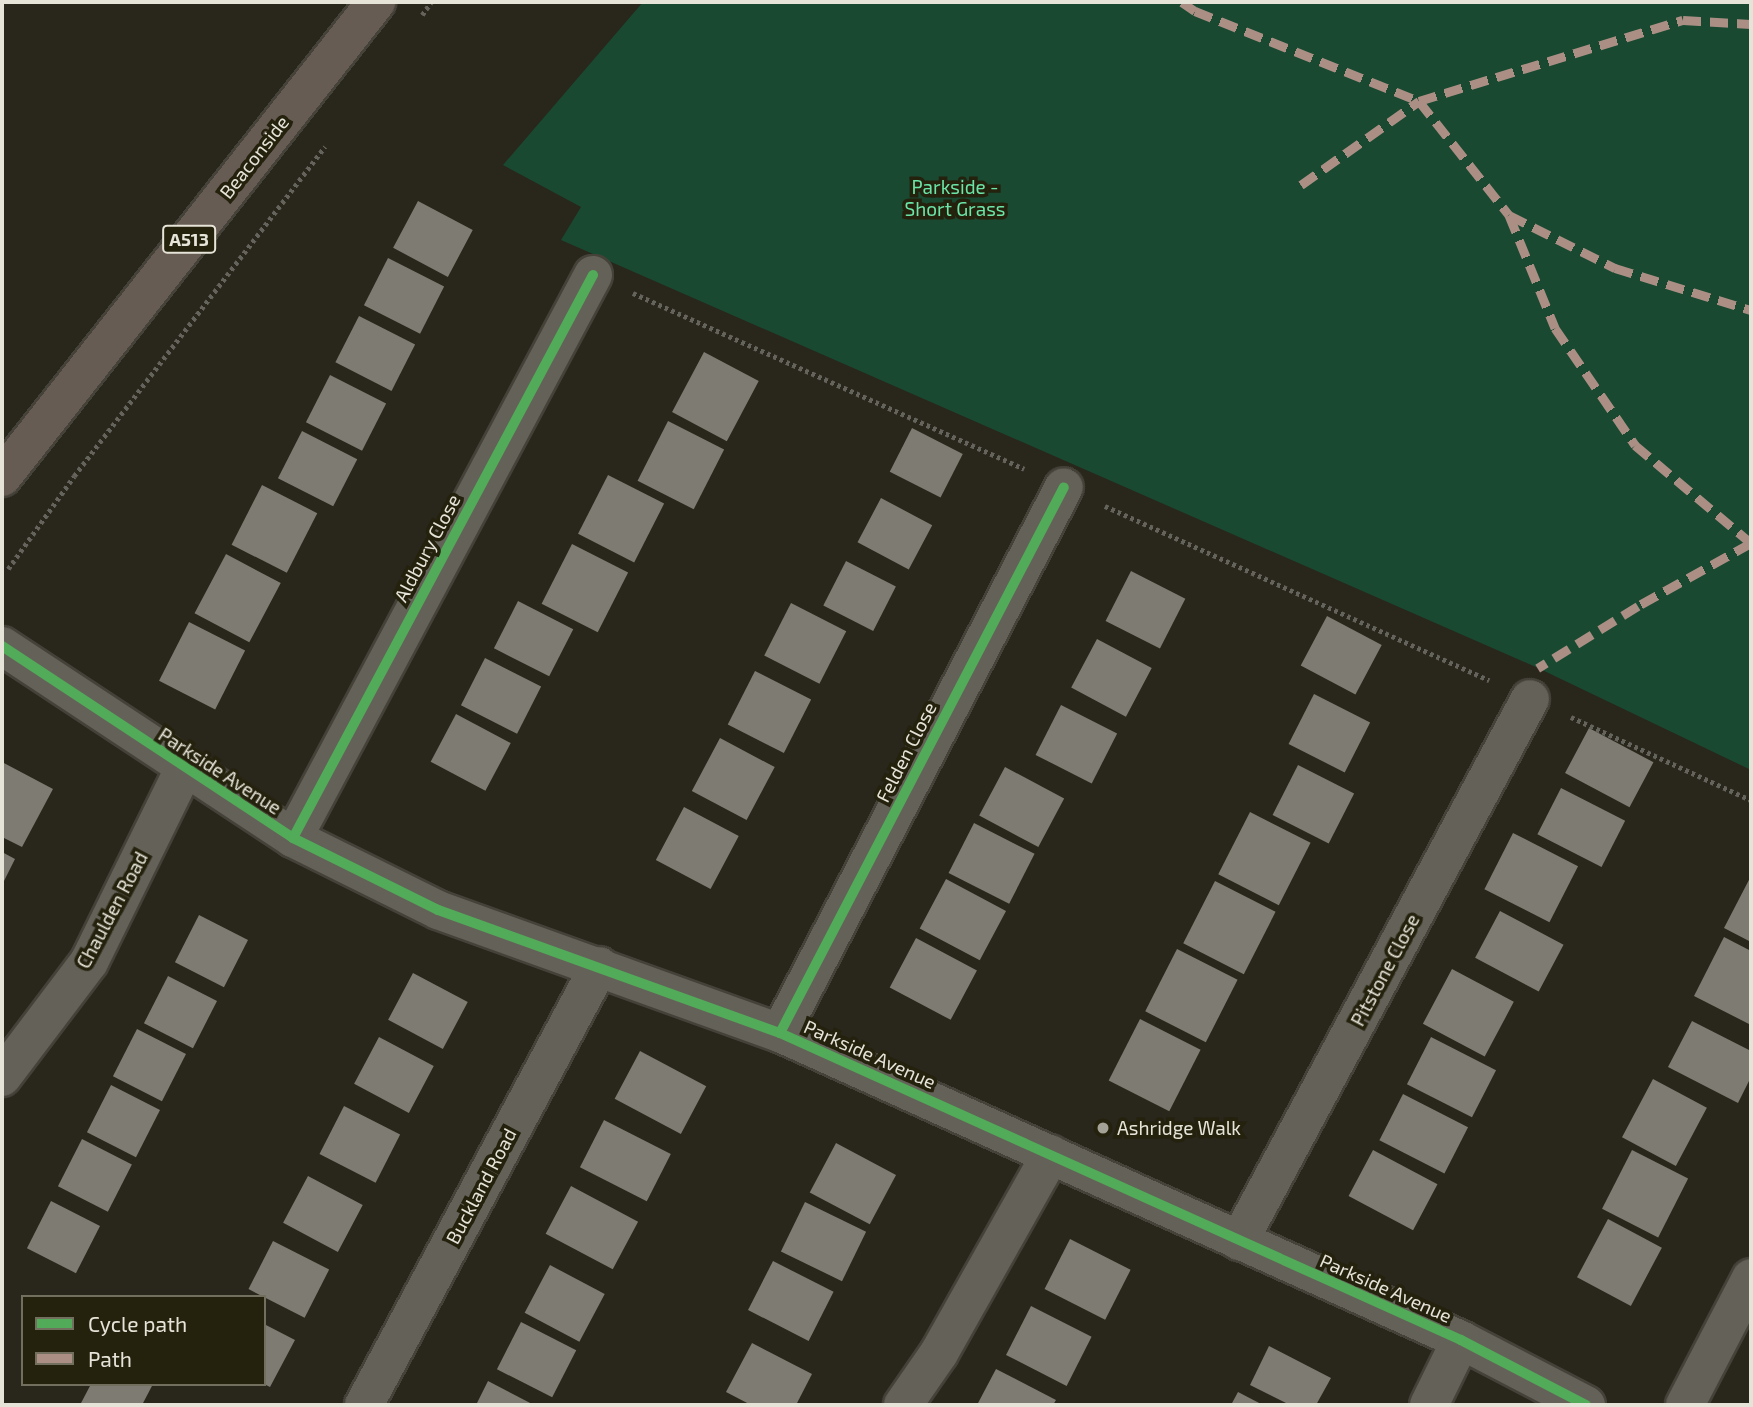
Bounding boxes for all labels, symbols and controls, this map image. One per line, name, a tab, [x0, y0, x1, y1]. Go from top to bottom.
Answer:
street label: Beaconside	[215, 111, 293, 203]
park label: Parkside - Short Grass	[905, 176, 1005, 220]
road number: A513	[161, 225, 217, 254]
street label: Aldbury Close	[389, 490, 465, 606]
street label: Felden Close	[871, 698, 941, 806]
street label: Parkside Avenue	[154, 723, 286, 819]
street label: Chaulden Road	[72, 848, 152, 972]
street label: Pitstone Close	[1346, 910, 1424, 1030]
street label: Parkside Avenue	[800, 1015, 940, 1093]
place label: Ashridge Walk	[1117, 1117, 1241, 1139]
marker: Ashridge Walk	[1095, 1120, 1111, 1136]
street label: Buckland Road	[441, 1124, 521, 1248]
street label: Parkside Avenue	[1316, 1249, 1456, 1327]
legend	[21, 1295, 266, 1386]
text: Cycle path	[88, 1311, 187, 1336]
text: Path	[88, 1346, 132, 1371]

